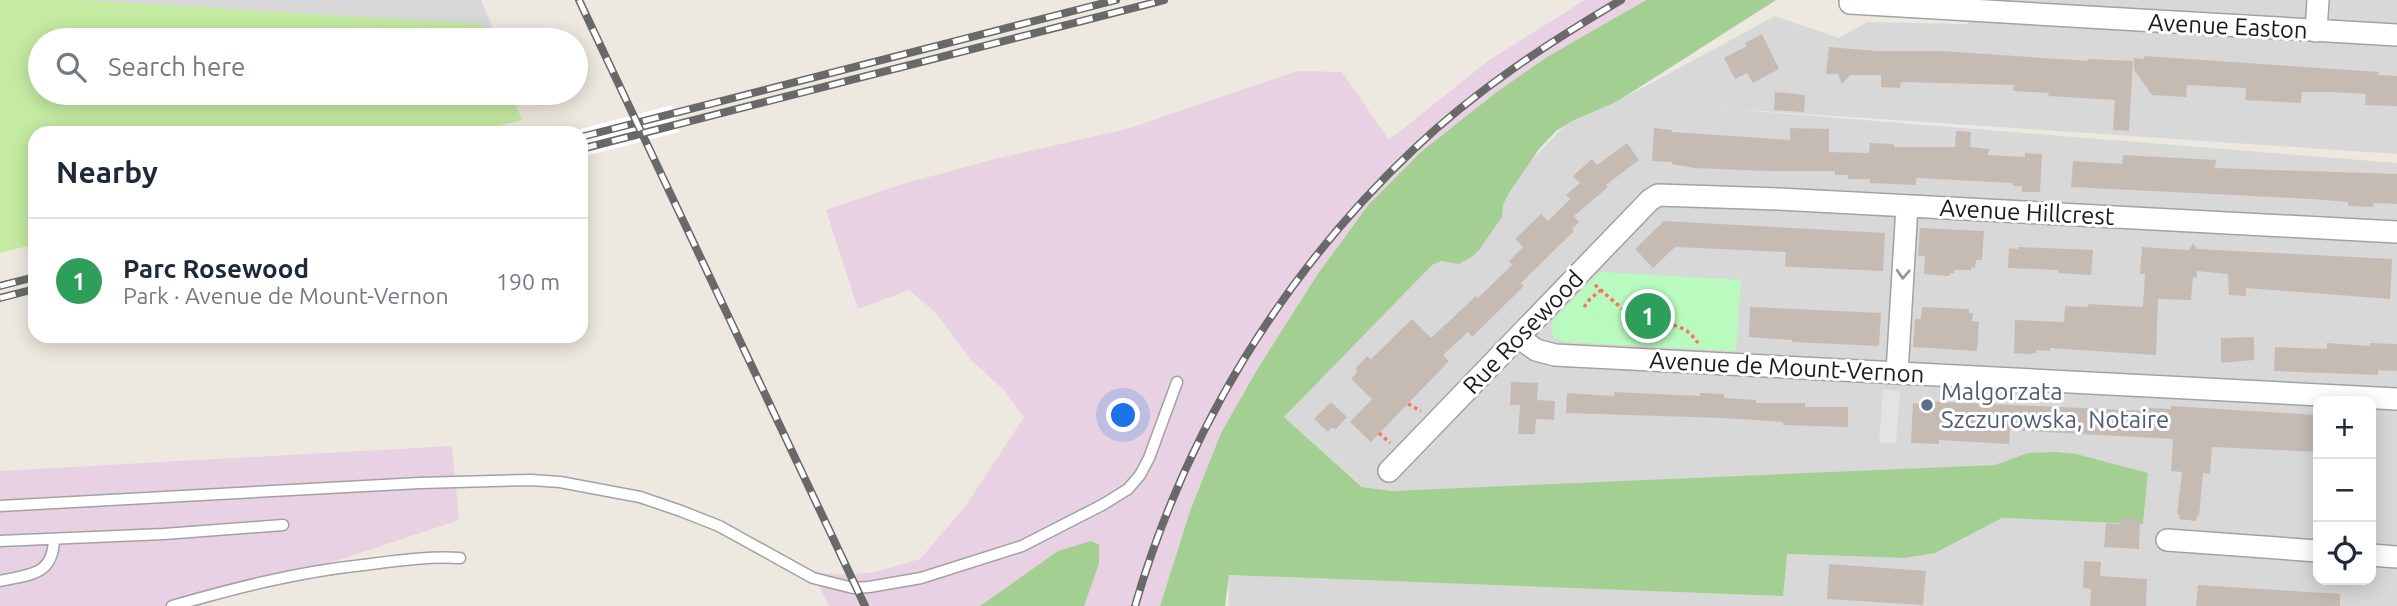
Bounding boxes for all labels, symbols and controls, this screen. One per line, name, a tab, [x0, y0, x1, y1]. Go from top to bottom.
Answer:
street label: Avenue Easton	[2148, 8, 2308, 44]
search box	[28, 28, 588, 105]
icon: search	[52, 48, 90, 86]
text: Search here	[108, 52, 245, 81]
text: Nearby	[56, 155, 158, 189]
street label: Avenue Hillcrest	[1939, 194, 2116, 230]
text: Parc Rosewood	[123, 254, 309, 283]
street label: Rue Rosewood	[1457, 265, 1589, 399]
text: 1	[73, 269, 85, 294]
text: 190 m	[496, 269, 560, 294]
one-way arrow	[1896, 269, 1911, 280]
text: Park · Avenue de Mount-Vernon	[123, 283, 449, 308]
pin: 1	[1625, 290, 1671, 342]
street label: Avenue de Mount-Vernon	[1649, 346, 1925, 388]
place label: Malgorzata Szczurowska, Notaire	[1941, 378, 2169, 433]
map controls	[2313, 396, 2376, 585]
button: +	[2313, 396, 2376, 459]
marker: Malgorzata Szczurowska, Notaire	[1919, 397, 1935, 413]
your location	[1106, 398, 1140, 432]
button: −	[2313, 459, 2376, 522]
button: locate	[2313, 522, 2376, 585]

